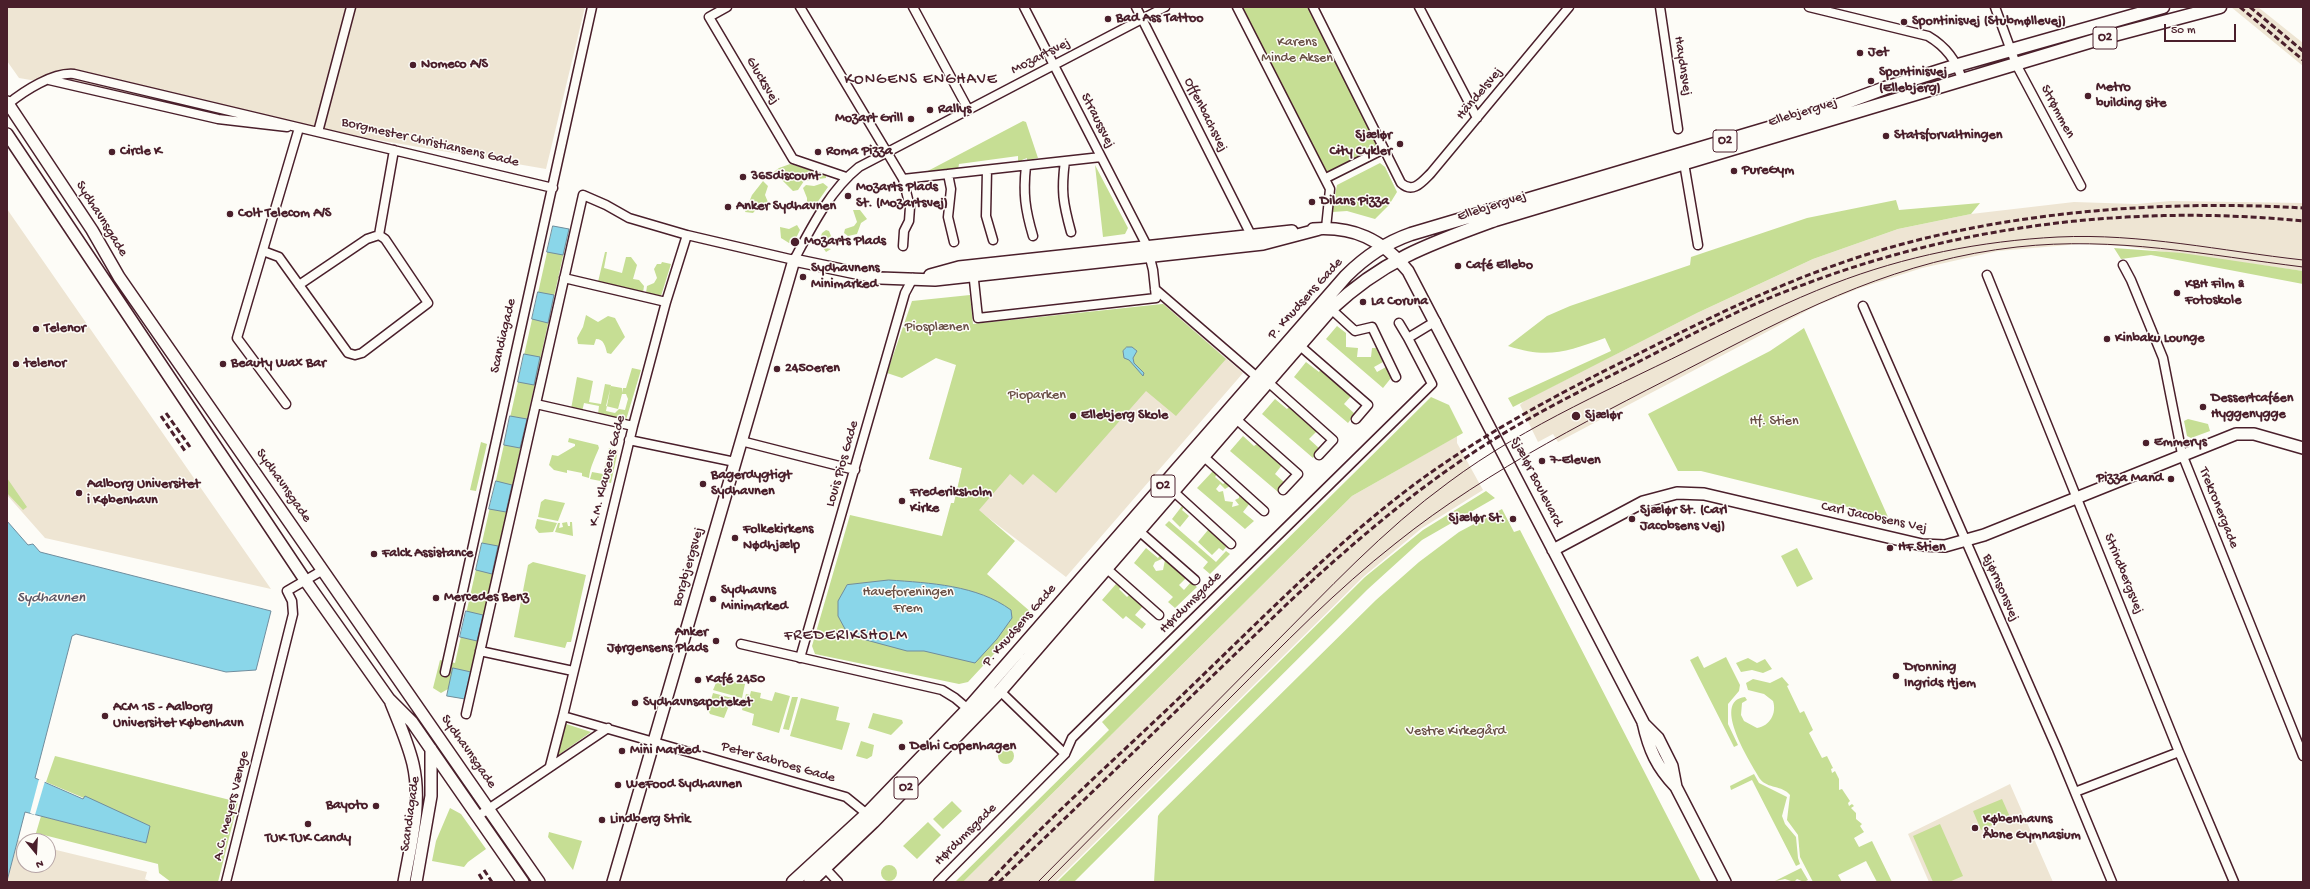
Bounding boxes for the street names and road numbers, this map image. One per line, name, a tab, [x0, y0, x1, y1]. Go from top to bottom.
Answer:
road number: O2	[2093, 27, 2117, 49]
street label: Mozartsvej	[1009, 35, 1073, 79]
street label: Haydnsvej	[1669, 35, 1695, 97]
street label: Glucksvej	[741, 54, 783, 108]
street label: Händelsvej	[1453, 64, 1507, 124]
street label: Offenbachsvej	[1179, 75, 1231, 155]
street label: Strømmen	[2036, 82, 2078, 142]
street label: Straussvej	[1076, 91, 1118, 151]
street label: Ellebjergvej	[1767, 95, 1839, 131]
street label: Borgmester Christiansens Gade	[340, 114, 520, 172]
road number: O2	[1713, 130, 1737, 152]
street label: Sydhavnsgade	[71, 178, 131, 260]
street label: Ellebjergvej	[1456, 188, 1528, 226]
street label: P. Knudsens Gade	[1265, 255, 1347, 343]
street label: Scandiagade	[487, 297, 521, 375]
street label: K.M. Klausens Gade	[586, 414, 630, 528]
street label: Louis Pios Gade	[823, 419, 863, 509]
street label: Sjælør Boulevard	[1506, 434, 1566, 530]
street label: Sydhavnsgade	[251, 446, 315, 526]
street label: Trekronergade	[2194, 465, 2242, 551]
road number: O2	[1151, 475, 1175, 497]
street label: Carl Jacobsens Vej	[1819, 499, 1929, 537]
street label: Borgbjergsvej	[670, 525, 708, 609]
street label: Strindbergsvej	[2099, 531, 2147, 617]
street label: Bjørnsonsvej	[1978, 552, 2022, 624]
street label: Hørdumsgade	[1156, 568, 1226, 638]
street label: P. Knudsens Gade	[980, 581, 1060, 671]
street label: Sydhavnsgade	[436, 712, 500, 792]
street label: Peter Sabroes Gade	[719, 739, 837, 787]
street label: A.C. Meyers Vænge	[210, 749, 254, 863]
street label: Scandiagade	[397, 775, 425, 853]
road number: O2	[894, 777, 918, 799]
street label: Hørdumsgade	[931, 800, 1001, 870]

